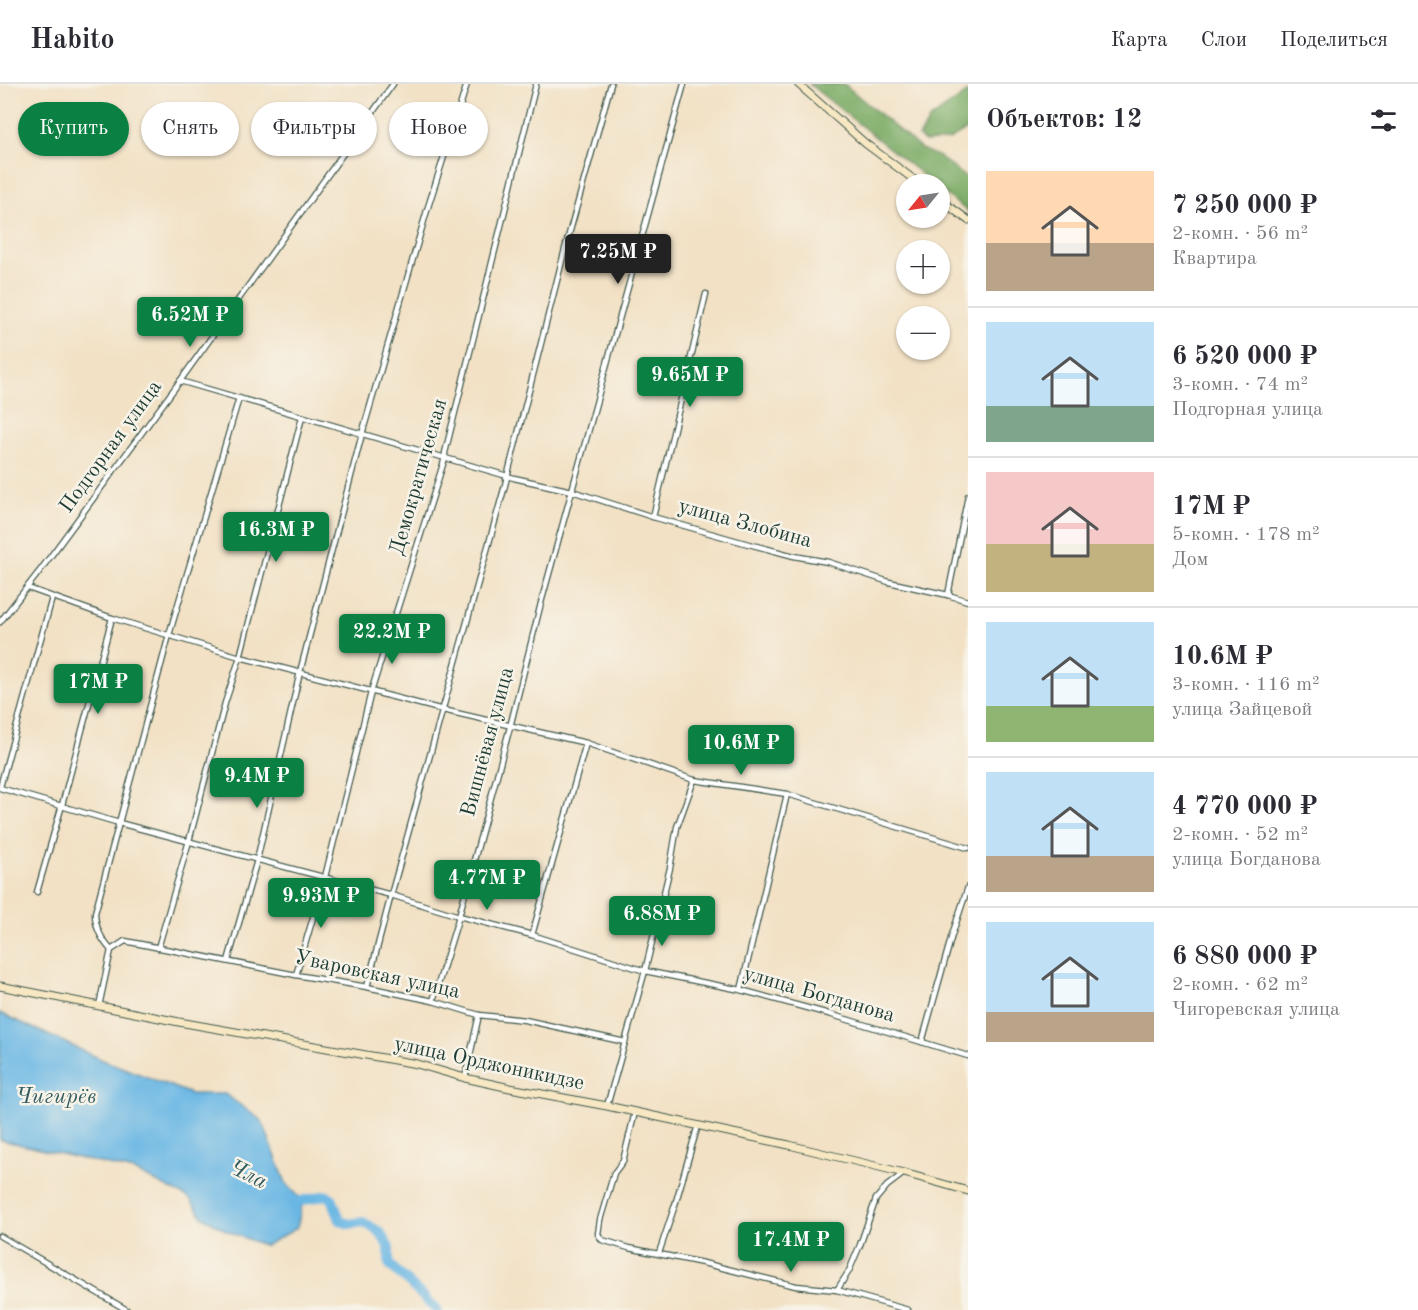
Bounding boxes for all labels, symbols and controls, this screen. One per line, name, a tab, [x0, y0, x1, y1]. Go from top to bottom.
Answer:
text: Habito	[30, 27, 115, 55]
text: Карта	[1111, 30, 1168, 51]
text: Слои	[1201, 30, 1247, 51]
text: Поделиться	[1280, 30, 1388, 51]
chip: Купить	[18, 102, 129, 156]
chip: Снять	[141, 102, 239, 156]
chip: Фильтры	[251, 102, 377, 156]
chip: Новое	[389, 102, 488, 156]
icon: filters	[1367, 104, 1400, 137]
text: Объектов: 12	[986, 107, 1142, 133]
north arrow	[896, 174, 950, 228]
map controls	[896, 174, 950, 360]
text: 7 250 000 ₽	[1172, 193, 1318, 219]
icon: home	[1034, 195, 1106, 267]
text: 2-комн. · 56 m²	[1172, 224, 1308, 244]
pin: 7.25M ₽	[563, 234, 673, 285]
button: +	[896, 240, 950, 294]
text: 7.25M ₽	[579, 243, 657, 263]
text: Квартира	[1172, 249, 1257, 269]
pin: 6.52M ₽	[135, 297, 245, 348]
text: 6.52M ₽	[151, 306, 229, 326]
button: −	[896, 306, 950, 360]
text: 6 520 000 ₽	[1172, 344, 1318, 370]
icon: home	[1034, 346, 1106, 418]
pin: 9.65M ₽	[635, 357, 745, 408]
text: 9.65M ₽	[651, 366, 729, 386]
text: 3-комн. · 74 m²	[1172, 375, 1308, 395]
street label: Подгорная улица	[56, 377, 166, 517]
street label: Демократическая	[387, 396, 451, 558]
text: Подгорная улица	[1172, 400, 1323, 420]
text: 17M ₽	[1172, 494, 1251, 520]
street label: улица Злобина	[676, 496, 814, 552]
icon: home	[1034, 496, 1106, 568]
pin: 16.3M ₽	[221, 512, 331, 563]
text: 16.3M ₽	[237, 521, 315, 541]
text: 5-комн. · 178 m²	[1172, 525, 1320, 545]
text: Дом	[1172, 550, 1208, 570]
pin: 22.2M ₽	[337, 614, 447, 665]
text: 22.2M ₽	[353, 623, 431, 643]
text: 10.6M ₽	[1172, 644, 1273, 670]
icon: home	[1034, 646, 1106, 718]
pin: 17M ₽	[56, 664, 140, 715]
street label: Вишнёвая улица	[458, 665, 518, 819]
text: 17M ₽	[68, 673, 128, 693]
text: 3-комн. · 116 m²	[1172, 675, 1320, 695]
text: улица Зайцевой	[1172, 700, 1312, 720]
pin: 10.6M ₽	[686, 725, 796, 776]
text: 10.6M ₽	[702, 734, 780, 754]
pin: 9.4M ₽	[208, 758, 306, 809]
text: 9.4M ₽	[224, 767, 290, 787]
text: 4 770 000 ₽	[1172, 794, 1318, 820]
icon: home	[1034, 796, 1106, 868]
text: 2-комн. · 52 m²	[1172, 825, 1308, 845]
text: улица Богданова	[1172, 850, 1321, 870]
pin: 4.77M ₽	[432, 860, 542, 911]
text: 4.77M ₽	[448, 869, 526, 889]
pin: 9.93M ₽	[266, 878, 376, 929]
text: 9.93M ₽	[282, 887, 360, 907]
pin: 6.88M ₽	[607, 896, 717, 947]
text: 6.88M ₽	[623, 905, 701, 925]
text: 6 880 000 ₽	[1172, 944, 1318, 970]
icon: home	[1034, 946, 1106, 1018]
street label: Уваровская улица	[292, 947, 462, 1003]
street label: улица Богданова	[741, 963, 897, 1027]
text: 2-комн. · 62 m²	[1172, 975, 1308, 995]
text: Чигоревская улица	[1172, 1000, 1340, 1020]
street label: улица Орджоникидзе	[392, 1034, 586, 1094]
water label: Чигирёв	[16, 1086, 96, 1108]
water label: Чла	[226, 1157, 271, 1194]
pin: 17.4M ₽	[736, 1222, 846, 1273]
text: 17.4M ₽	[752, 1231, 830, 1251]

